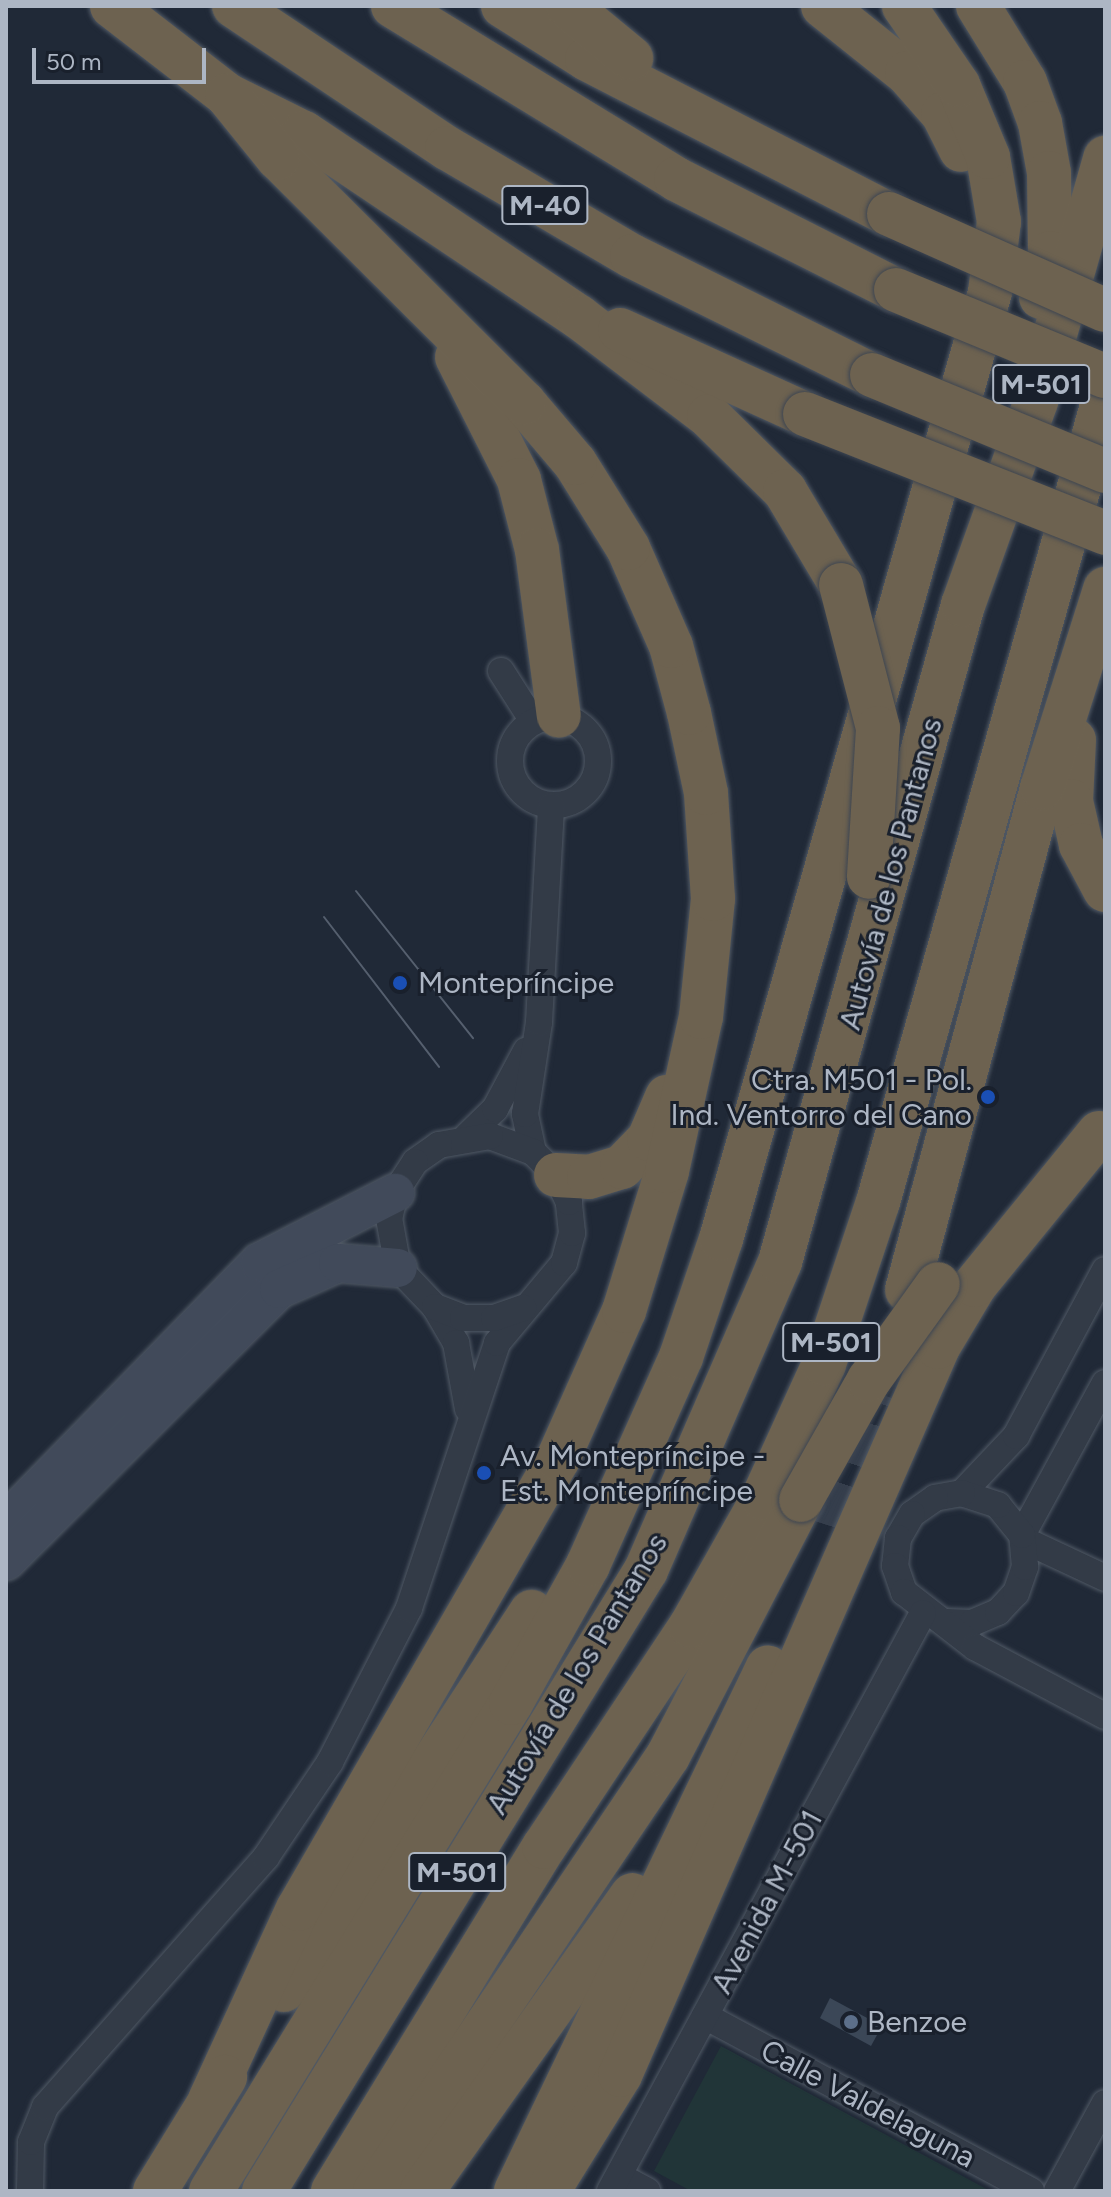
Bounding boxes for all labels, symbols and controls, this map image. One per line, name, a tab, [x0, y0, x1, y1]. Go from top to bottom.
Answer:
scale bar	[36, 32, 210, 82]
text: 50 m	[46, 47, 102, 76]
road number: M-40	[501, 181, 589, 229]
road number: M-501	[991, 360, 1091, 408]
street label: Autovía de los Pantanos	[832, 714, 950, 1034]
place label: Montepríncipe	[418, 965, 614, 1001]
marker: Montepríncipe	[389, 972, 411, 994]
place label: Ctra. M501 - Pol. Ind. Ventorro del Cano	[670, 1062, 972, 1132]
marker: Ctra. M501 - Pol. Ind. Ventorro del Cano	[979, 1088, 997, 1106]
road number: M-501	[781, 1318, 881, 1366]
place label: Av. Montepríncipe - Est. Montepríncipe	[500, 1438, 765, 1508]
marker: Av. Montepríncipe - Est. Montepríncipe	[475, 1464, 493, 1482]
street label: Autovía de los Pantanos	[479, 1527, 675, 1821]
street label: Avenida M-501	[704, 1804, 830, 2000]
road number: M-501	[407, 1848, 507, 1896]
place label: Benzoe	[867, 2004, 967, 2040]
marker: Benzoe	[842, 2013, 860, 2031]
street label: Calle Valdelaguna	[755, 2032, 981, 2176]

